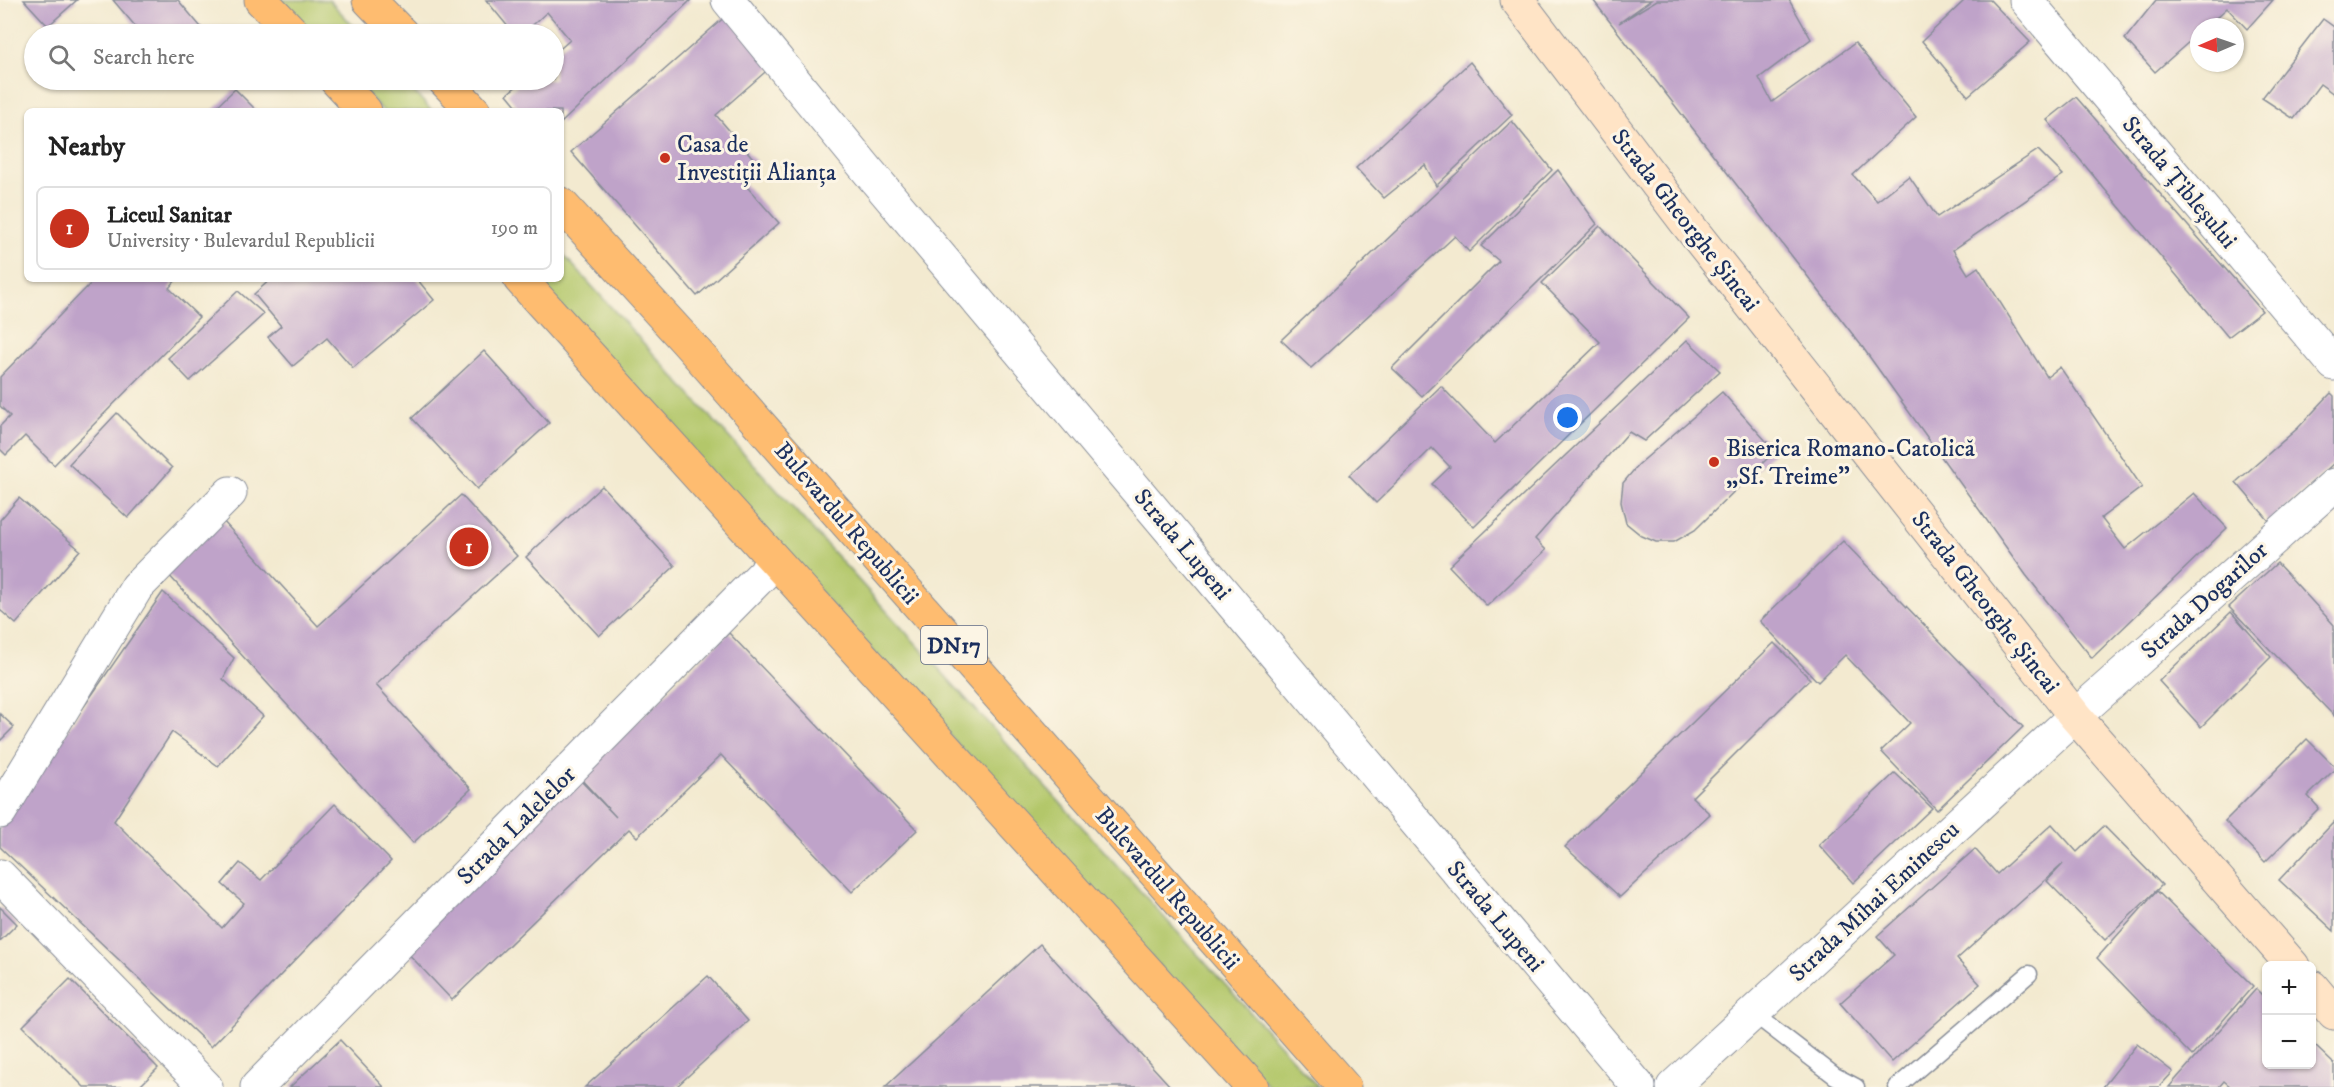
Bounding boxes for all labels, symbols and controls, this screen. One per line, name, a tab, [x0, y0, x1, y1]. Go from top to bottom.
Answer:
north arrow	[2190, 18, 2244, 72]
search box	[24, 24, 564, 90]
icon: search	[45, 41, 78, 74]
text: Search here	[93, 44, 195, 71]
street label: Strada Țibleșului	[2115, 110, 2243, 255]
street label: Strada Gheorghe Șincai	[1605, 123, 1766, 318]
place label: Casa de Investiții Alianța	[677, 130, 837, 188]
text: Nearby	[48, 131, 125, 164]
marker: Casa de Investiții Alianța	[658, 151, 672, 165]
text: Liceul Sanitar	[107, 202, 232, 229]
text: 1	[66, 216, 73, 241]
text: 190 m	[491, 216, 538, 241]
text: University · Bulevardul Republicii	[107, 229, 375, 254]
your location	[1553, 403, 1582, 432]
place label: Biserica Romano-Catolică „Sf. Treime”	[1726, 434, 1976, 492]
street label: Bulevardul Republicii	[767, 436, 925, 611]
marker: Biserica Romano-Catolică „Sf. Treime”	[1707, 455, 1721, 469]
street label: Strada Lupeni	[1127, 483, 1238, 606]
street label: Strada Gheorghe Șincai	[1905, 505, 2066, 700]
pin: 1	[450, 524, 488, 570]
street label: Strada Dogarilor	[2135, 536, 2275, 666]
road number: DN17	[921, 626, 987, 664]
street label: Strada Lalelelor	[451, 760, 583, 891]
street label: Bulevardul Republicii	[1088, 801, 1246, 976]
street label: Strada Mihai Eminescu	[1783, 815, 1966, 989]
street label: Strada Lupeni	[1440, 855, 1551, 978]
map controls	[2262, 961, 2316, 1069]
button: +	[2262, 961, 2316, 1015]
button: −	[2262, 1015, 2316, 1069]

